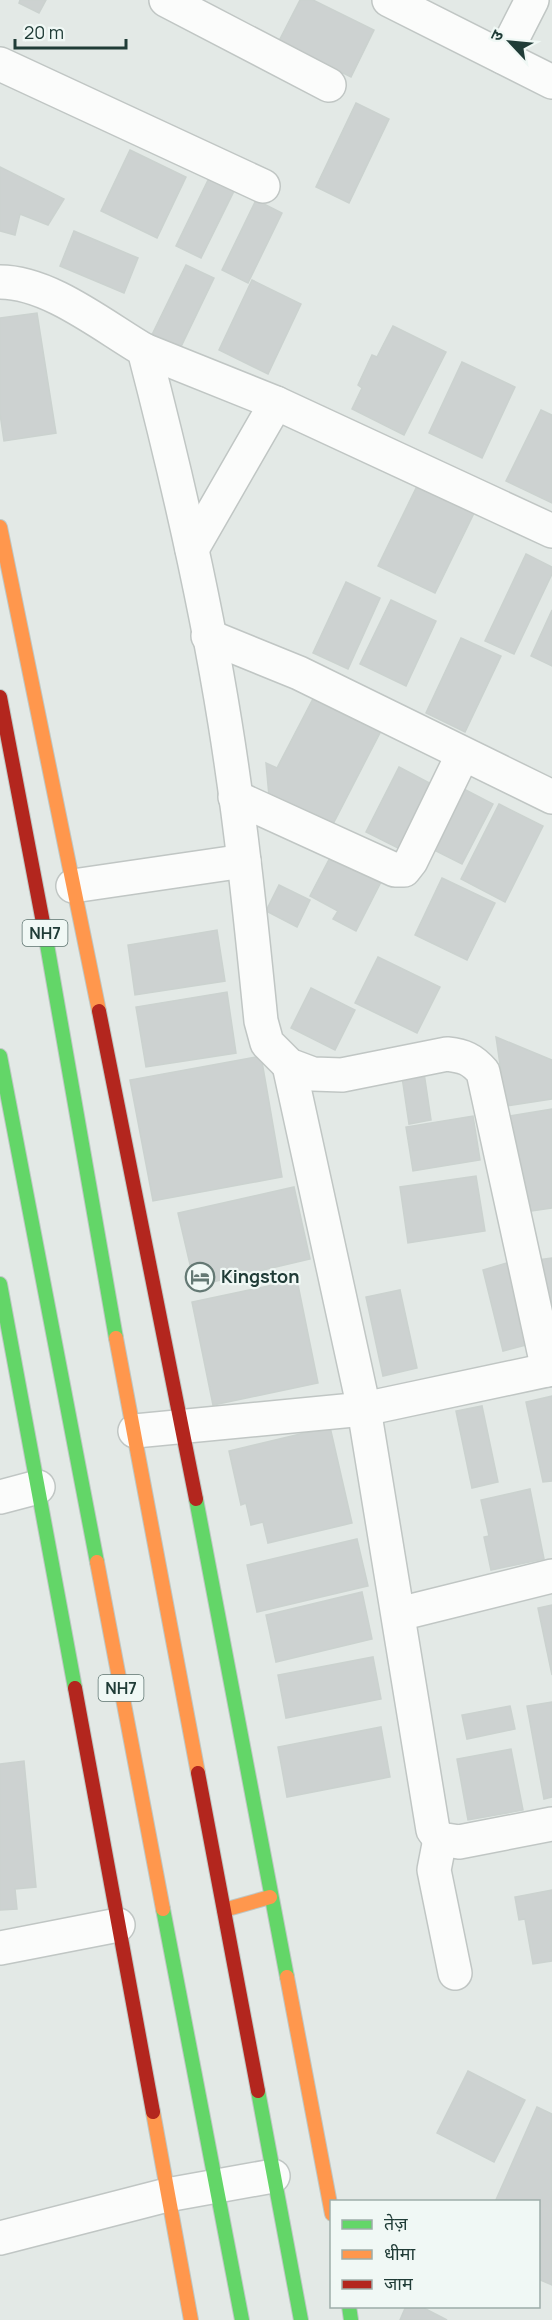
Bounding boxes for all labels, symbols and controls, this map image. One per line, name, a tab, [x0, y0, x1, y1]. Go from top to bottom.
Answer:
scale bar	[15, 12, 126, 50]
north arrow	[480, 12, 540, 72]
text: 20 m	[24, 20, 64, 44]
text: उ	[485, 26, 509, 44]
road number: NH7	[22, 920, 68, 946]
hotel icon: Kingston	[184, 1261, 216, 1293]
place label: Kingston	[221, 1264, 299, 1288]
road number: NH7	[98, 1675, 144, 1701]
legend	[330, 2200, 540, 2308]
text: तेज़	[384, 2211, 408, 2235]
text: धीमा	[384, 2241, 415, 2265]
text: जाम	[384, 2271, 414, 2295]

